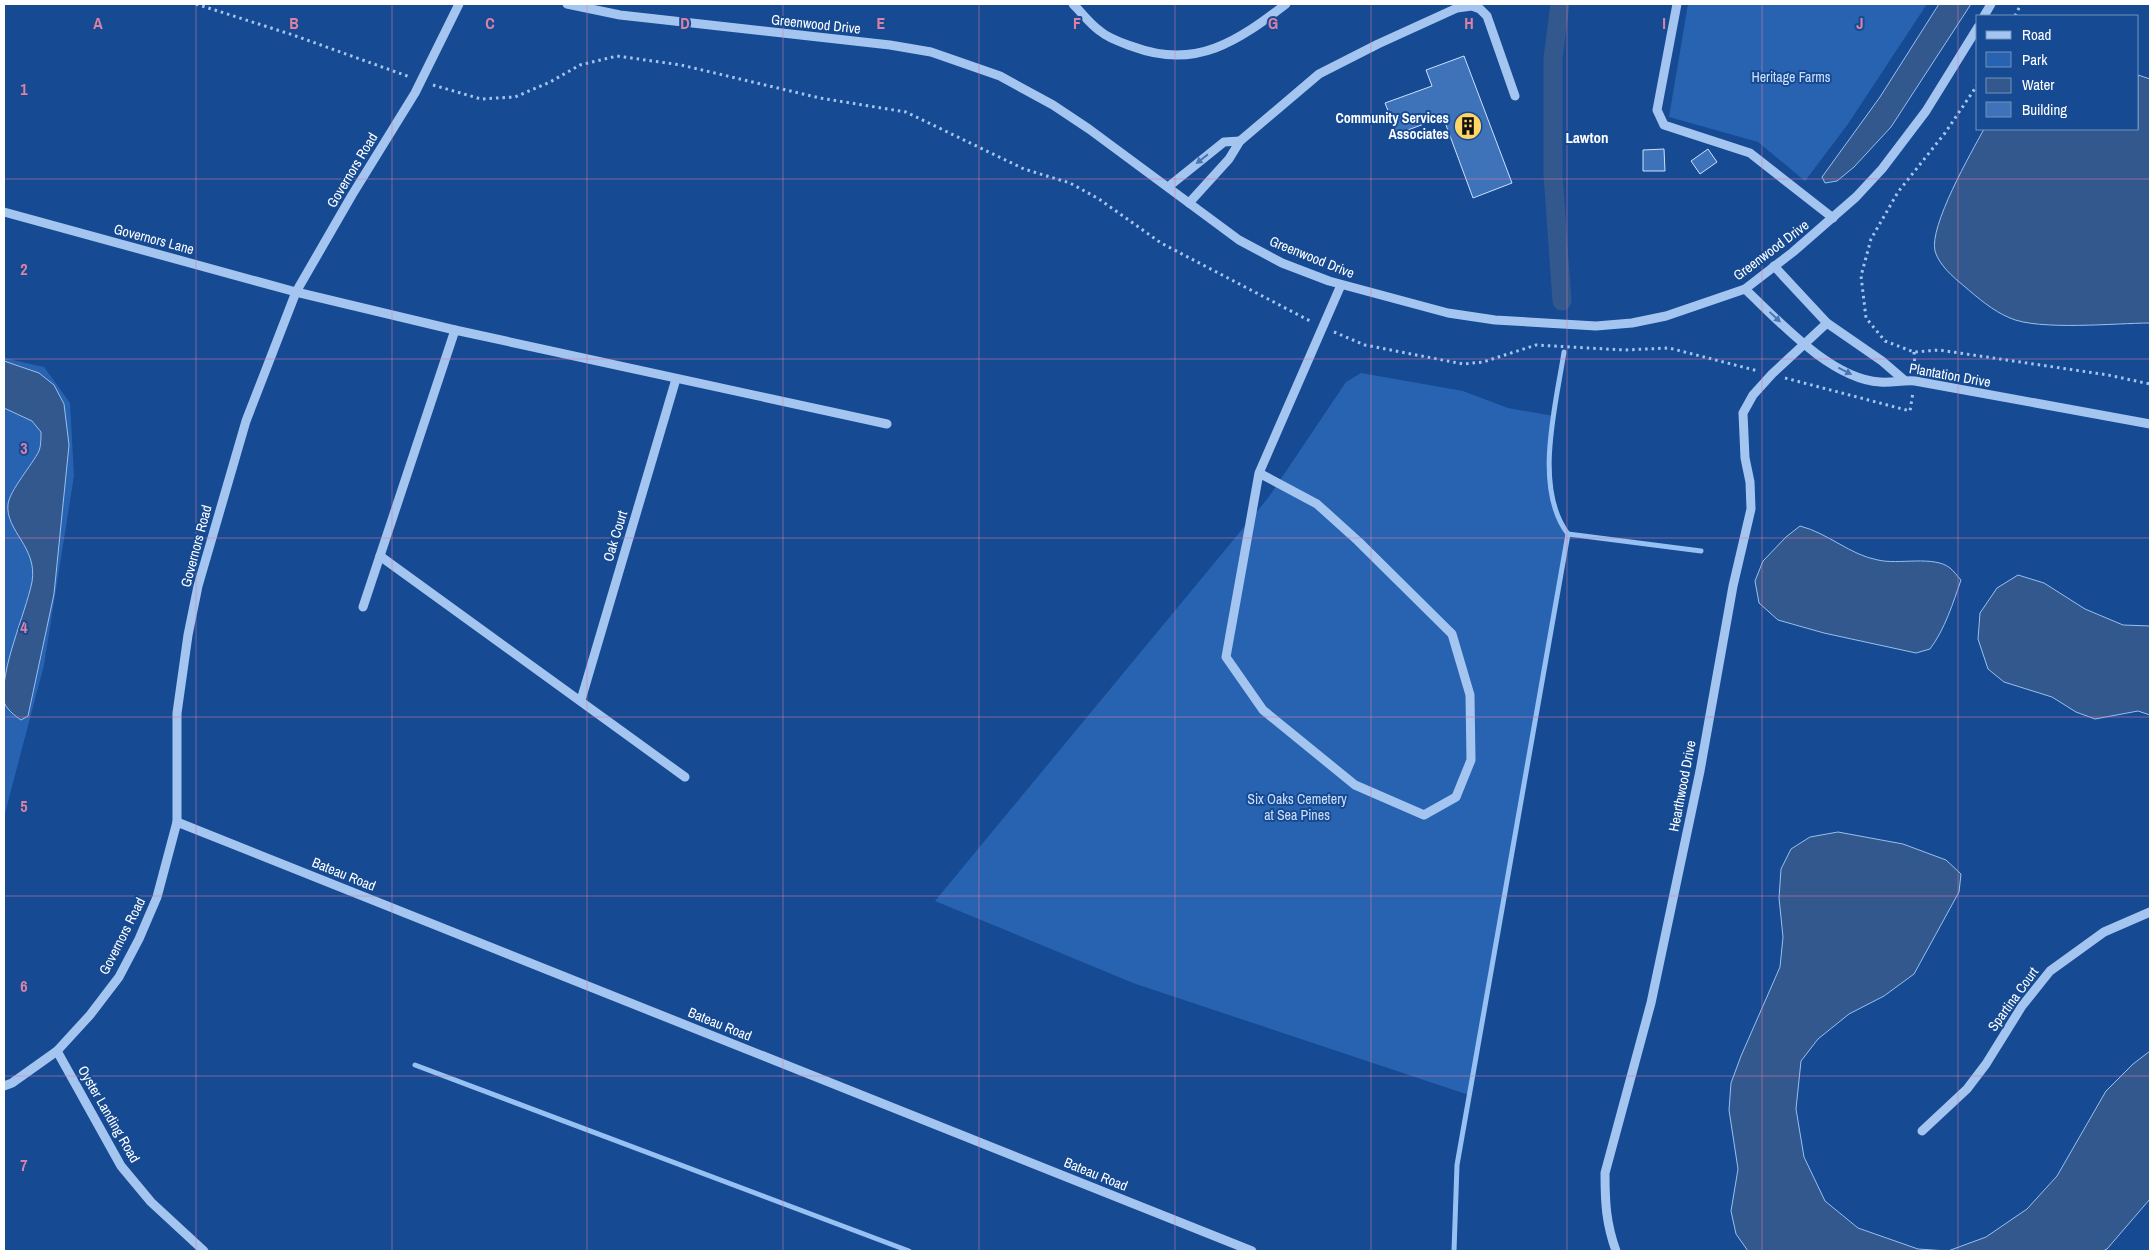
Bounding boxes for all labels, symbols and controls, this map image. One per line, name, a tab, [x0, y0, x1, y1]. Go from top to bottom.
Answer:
street label: Greenwood Drive	[770, 10, 862, 38]
text: A	[93, 12, 103, 34]
text: B	[289, 12, 299, 34]
text: C	[485, 12, 495, 34]
text: D	[680, 12, 690, 34]
text: E	[877, 12, 886, 34]
text: F	[1073, 12, 1081, 34]
text: G	[1268, 12, 1278, 34]
text: H	[1464, 12, 1474, 34]
text: I	[1662, 12, 1666, 34]
text: J	[1856, 12, 1864, 34]
legend	[1976, 15, 2139, 130]
text: Road	[2022, 24, 2051, 45]
text: Park	[2022, 49, 2048, 70]
park label: Heritage Farms	[1751, 68, 1831, 86]
text: Water	[2022, 74, 2054, 95]
text: 1	[20, 78, 28, 100]
text: Building	[2022, 99, 2067, 120]
place label: Community Services Associates	[1335, 109, 1449, 143]
building icon: Community Services Associates	[1453, 111, 1483, 141]
district label: Lawton	[1565, 127, 1609, 148]
street label: Governors Road	[323, 129, 381, 211]
one-way arrow	[1195, 154, 1208, 164]
street label: Greenwood Drive	[1730, 216, 1812, 284]
street label: Governors Lane	[112, 220, 196, 258]
street label: Greenwood Drive	[1267, 232, 1357, 282]
text: 2	[20, 258, 28, 280]
one-way arrow	[1768, 311, 1780, 323]
street label: Plantation Drive	[1908, 359, 1992, 391]
one-way arrow	[1838, 367, 1852, 375]
text: 3	[20, 437, 28, 459]
street label: Governors Road	[176, 503, 216, 589]
street label: Oak Court	[599, 508, 631, 564]
text: 4	[20, 616, 28, 638]
street label: Hearthwood Drive	[1664, 739, 1700, 833]
park label: Six Oaks Cemetery at Sea Pines	[1247, 790, 1347, 824]
text: 5	[20, 795, 28, 817]
street label: Bateau Road	[310, 853, 378, 895]
street label: Governors Road	[95, 894, 149, 978]
street label: Spartina Court	[1984, 964, 2042, 1034]
text: 6	[20, 975, 28, 997]
street label: Bateau Road	[686, 1003, 754, 1045]
street label: Oyster Landing Road	[74, 1062, 144, 1166]
street label: Bateau Road	[1062, 1153, 1130, 1195]
text: 7	[20, 1154, 28, 1176]

